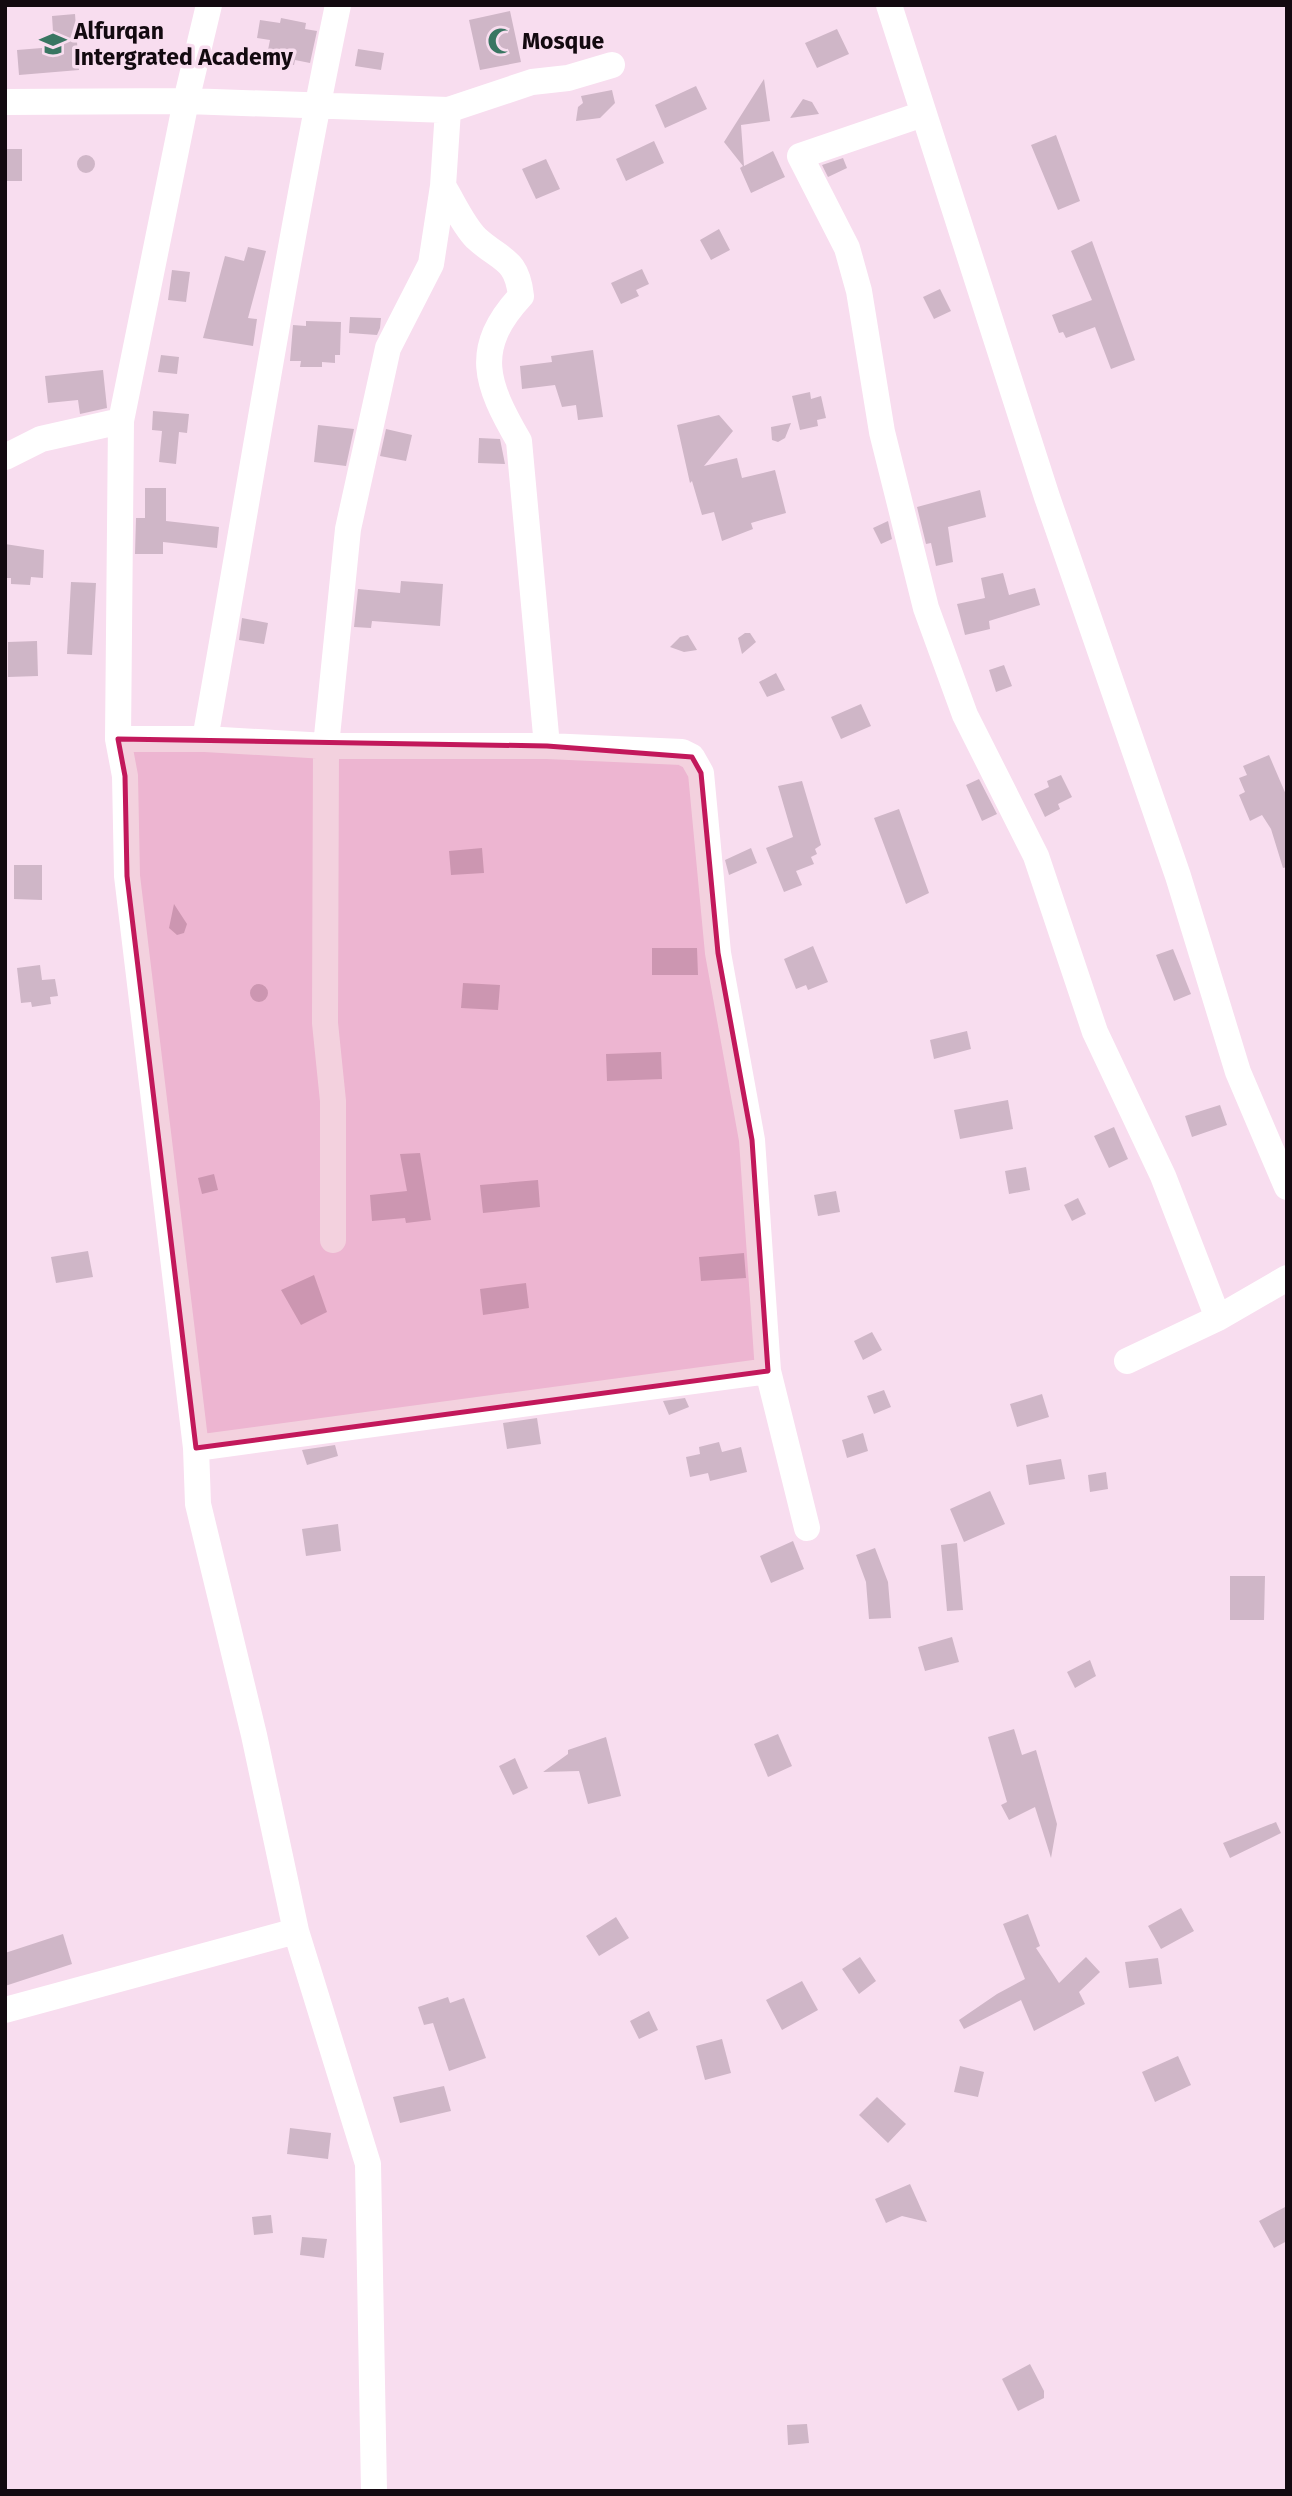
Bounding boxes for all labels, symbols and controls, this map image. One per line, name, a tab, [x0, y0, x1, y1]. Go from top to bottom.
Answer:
place label: Alfurqan Intergrated Academy	[73, 17, 294, 71]
mosque icon: Mosque	[486, 26, 516, 56]
place label: Mosque	[522, 27, 605, 55]
school or university icon: Alfurqan Intergrated Academy	[38, 29, 68, 59]

